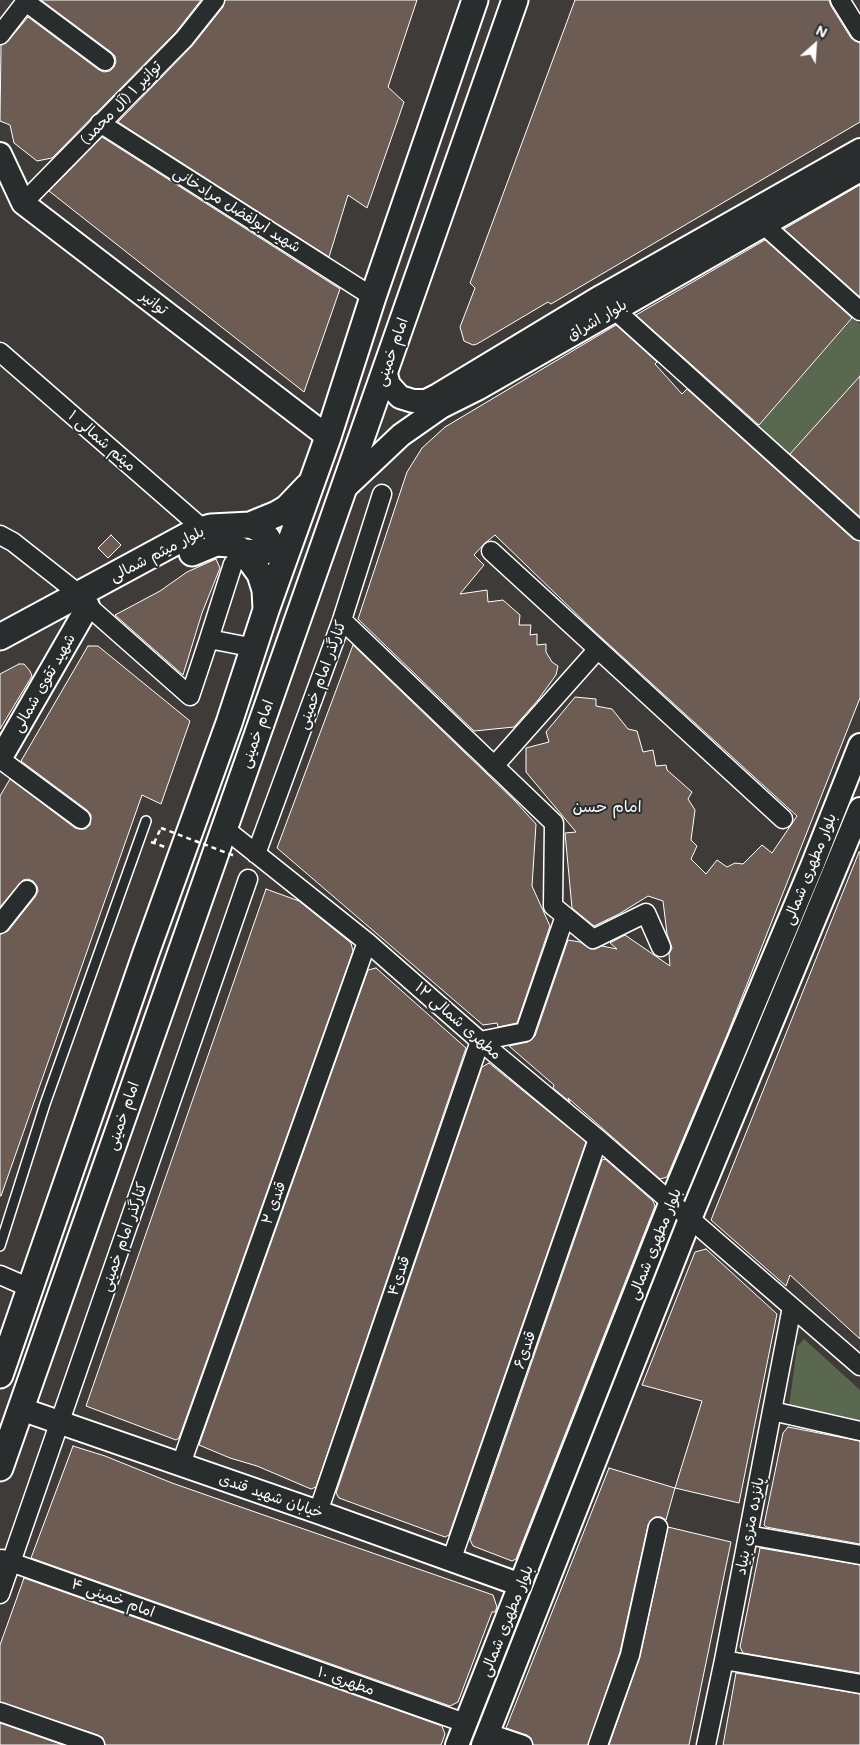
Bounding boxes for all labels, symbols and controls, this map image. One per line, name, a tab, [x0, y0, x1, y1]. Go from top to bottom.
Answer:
north arrow	[790, 20, 840, 70]
text: N	[813, 20, 831, 42]
street label: توانیر ۱ (آل محمد)	[77, 57, 165, 149]
street label: شهید ابولفضل مرادخانی	[170, 163, 304, 257]
street label: توانیر	[137, 287, 171, 319]
street label: بلوار اشراق	[564, 296, 630, 344]
street label: امام خمینی	[372, 315, 412, 389]
street label: میثم شمالی ۱	[64, 407, 140, 475]
street label: بلوار میثم شمالی	[107, 522, 207, 586]
street label: کنارگذر امام خمینی	[294, 618, 350, 732]
street label: شهید تقوی شمالی	[9, 631, 79, 735]
street label: امام خمینی	[236, 697, 278, 771]
district label: امام حسن	[572, 797, 642, 817]
street label: بلوار مطهری شمالی	[779, 811, 841, 927]
street label: مطهری شمالی ۱۲	[411, 979, 505, 1063]
street label: امام خمینی	[103, 1079, 143, 1153]
street label: قندی ۲	[258, 1179, 290, 1227]
street label: کنارگذر امام خمینی	[97, 1180, 151, 1294]
street label: بلوار مطهری شمالی	[624, 1186, 686, 1302]
street label: قندی۴	[384, 1254, 414, 1298]
street label: قندی۶	[510, 1329, 540, 1371]
street label: خیابان شهید قندی	[217, 1470, 325, 1522]
street label: پانزده متری بنیاد	[732, 1476, 768, 1576]
street label: بلوار مطهری شمالی	[476, 1563, 538, 1679]
street label: امام خمینی ۴	[69, 1575, 157, 1621]
street label: مطهری ۱۰	[315, 1663, 377, 1699]

